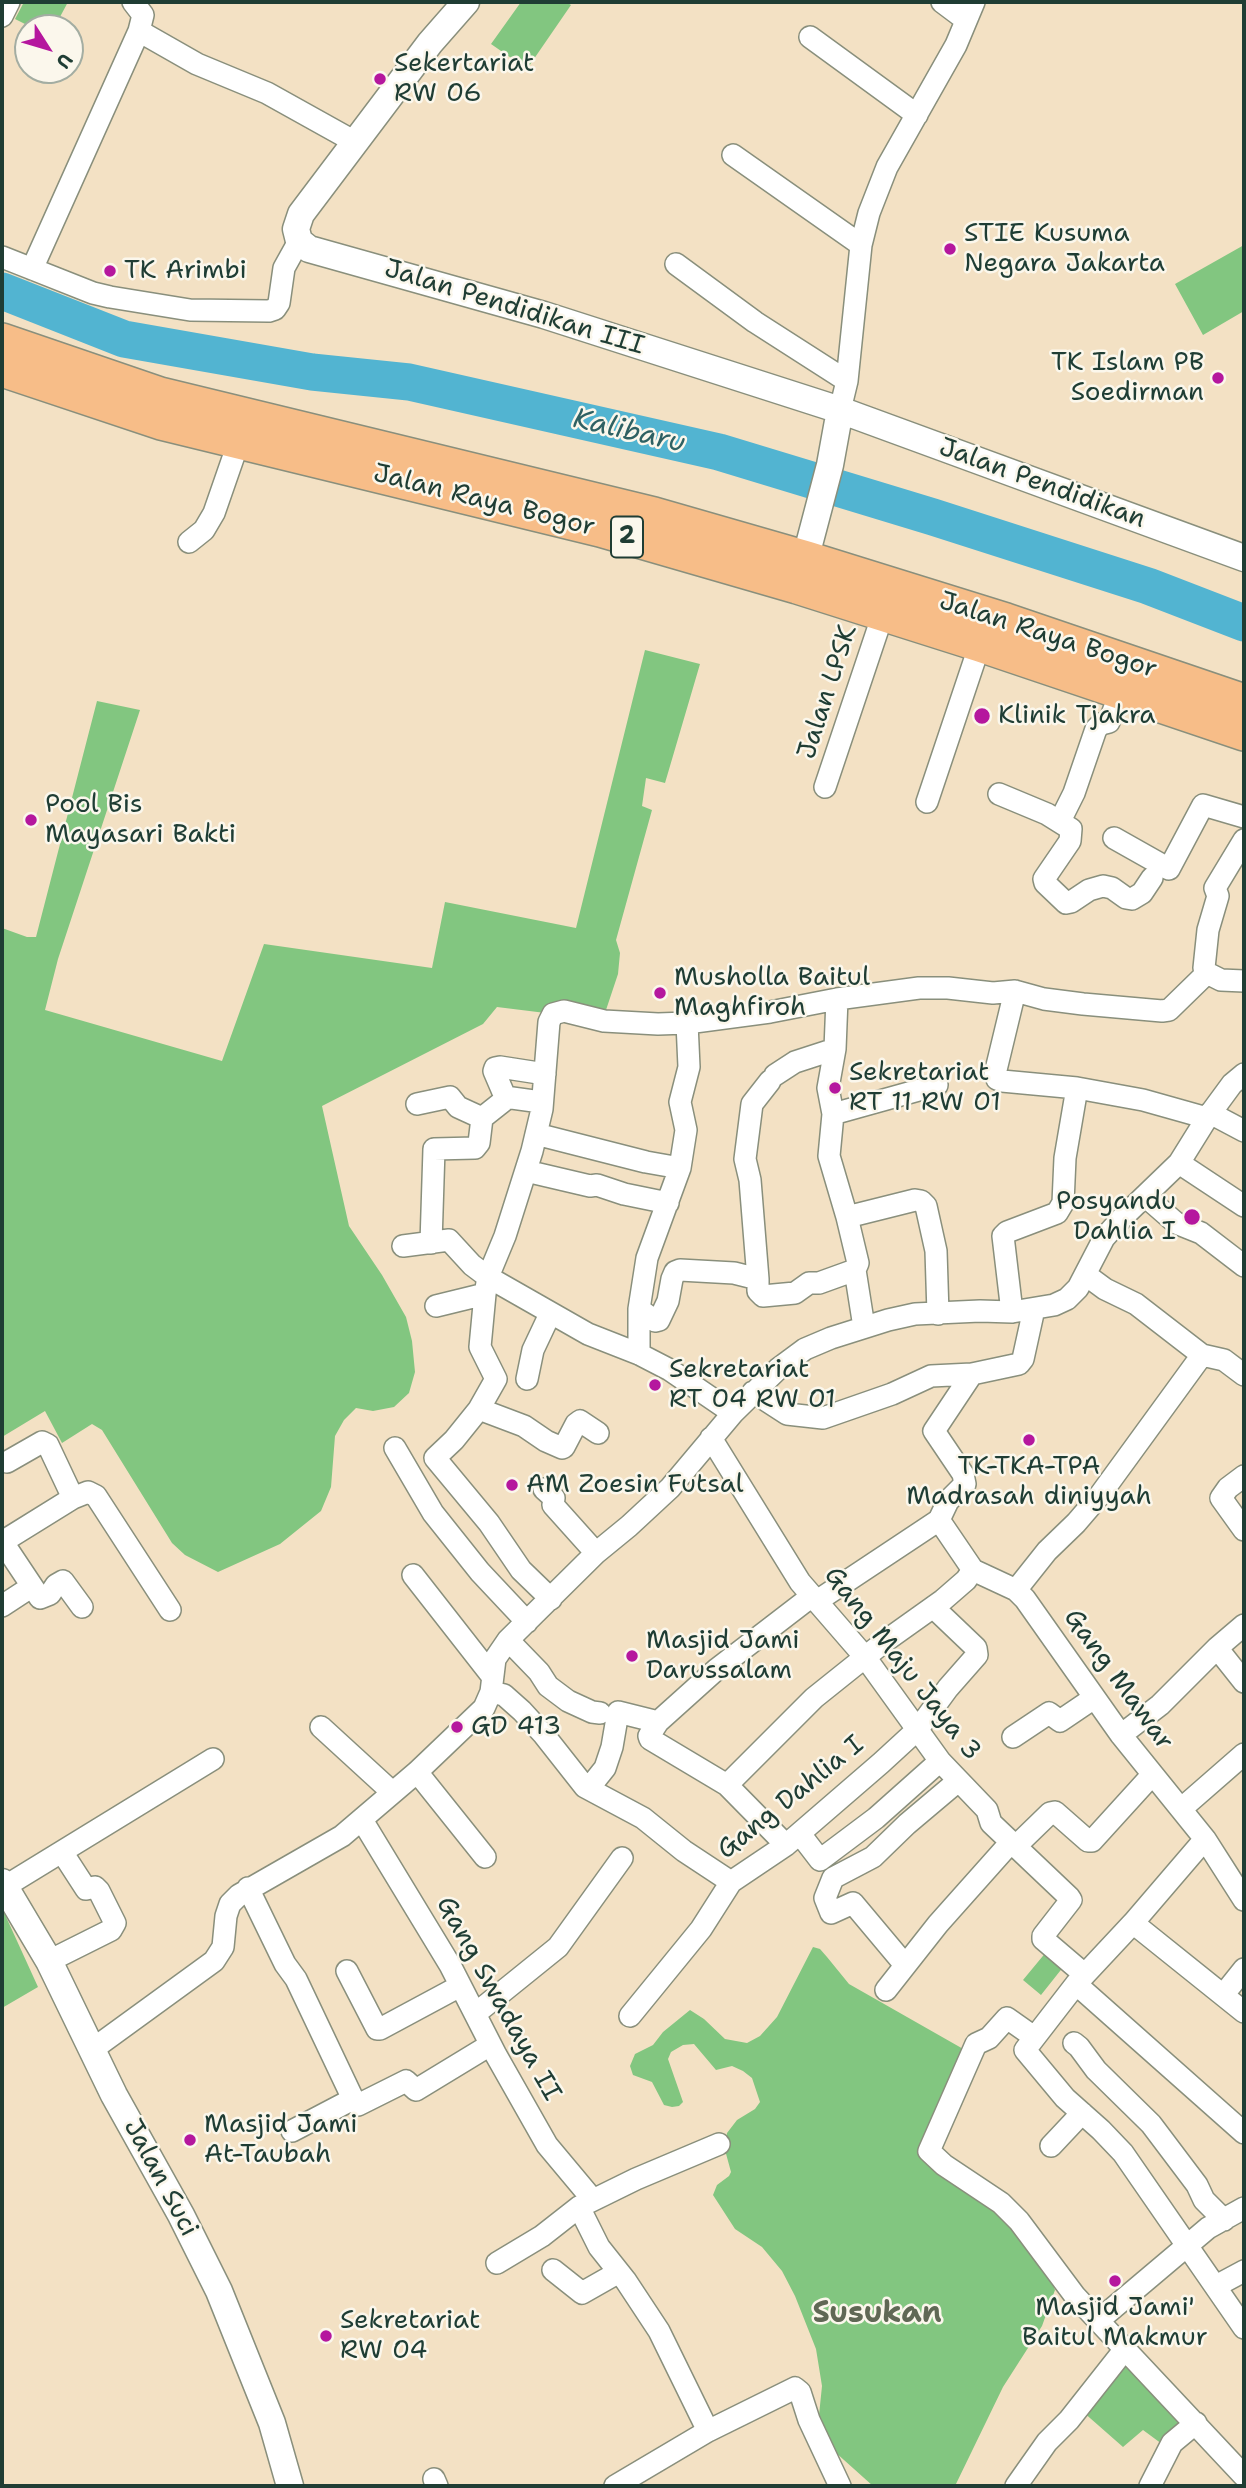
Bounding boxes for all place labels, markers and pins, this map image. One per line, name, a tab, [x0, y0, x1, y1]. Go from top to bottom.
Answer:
place label: Sekertariat RW 06	[394, 48, 534, 110]
marker: Sekertariat RW 06	[372, 71, 388, 87]
place label: STIE Kusuma Negara Jakarta	[964, 218, 1165, 280]
marker: STIE Kusuma Negara Jakarta	[942, 241, 958, 257]
place label: TK Arimbi	[124, 255, 247, 287]
marker: TK Arimbi	[102, 263, 118, 279]
place label: TK Islam PB Soedirman	[1051, 347, 1204, 408]
marker: TK Islam PB Soedirman	[1210, 370, 1226, 386]
place label: Klinik Tjakra	[998, 700, 1156, 732]
marker: Klinik Tjakra	[972, 706, 992, 726]
place label: Pool Bis Mayasari Bakti	[45, 789, 236, 850]
marker: Pool Bis Mayasari Bakti	[23, 812, 39, 828]
place label: Musholla Baitul Maghfiroh	[674, 962, 870, 1024]
marker: Musholla Baitul Maghfiroh	[652, 985, 668, 1001]
place label: Sekretariat RT 11 RW 01	[849, 1057, 1001, 1118]
marker: Sekretariat RT 11 RW 01	[827, 1080, 843, 1096]
place label: Posyandu Dahlia I	[1056, 1186, 1176, 1248]
marker: Posyandu Dahlia I	[1182, 1207, 1202, 1227]
place label: Sekretariat RT 04 RW 01	[669, 1354, 836, 1416]
marker: Sekretariat RT 04 RW 01	[647, 1377, 663, 1393]
marker: TK-TKA-TPA Madrasah diniyyah	[1021, 1432, 1037, 1448]
place label: TK-TKA-TPA Madrasah diniyyah	[906, 1451, 1152, 1512]
place label: AM Zoesin Futsal	[526, 1469, 744, 1501]
marker: AM Zoesin Futsal	[504, 1477, 520, 1493]
place label: Masjid Jami Darussalam	[646, 1625, 800, 1686]
marker: Masjid Jami Darussalam	[624, 1648, 640, 1664]
place label: GD 413	[471, 1711, 561, 1743]
marker: GD 413	[449, 1719, 465, 1735]
place label: Masjid Jami At-Taubah	[204, 2109, 358, 2170]
marker: Masjid Jami At-Taubah	[182, 2132, 198, 2148]
marker: Masjid Jami' Baitul Makmur	[1107, 2273, 1123, 2289]
place label: Masjid Jami' Baitul Makmur	[1022, 2292, 1208, 2354]
place label: Sekretariat RW 04	[340, 2305, 480, 2366]
marker: Sekretariat RW 04	[318, 2328, 334, 2344]

